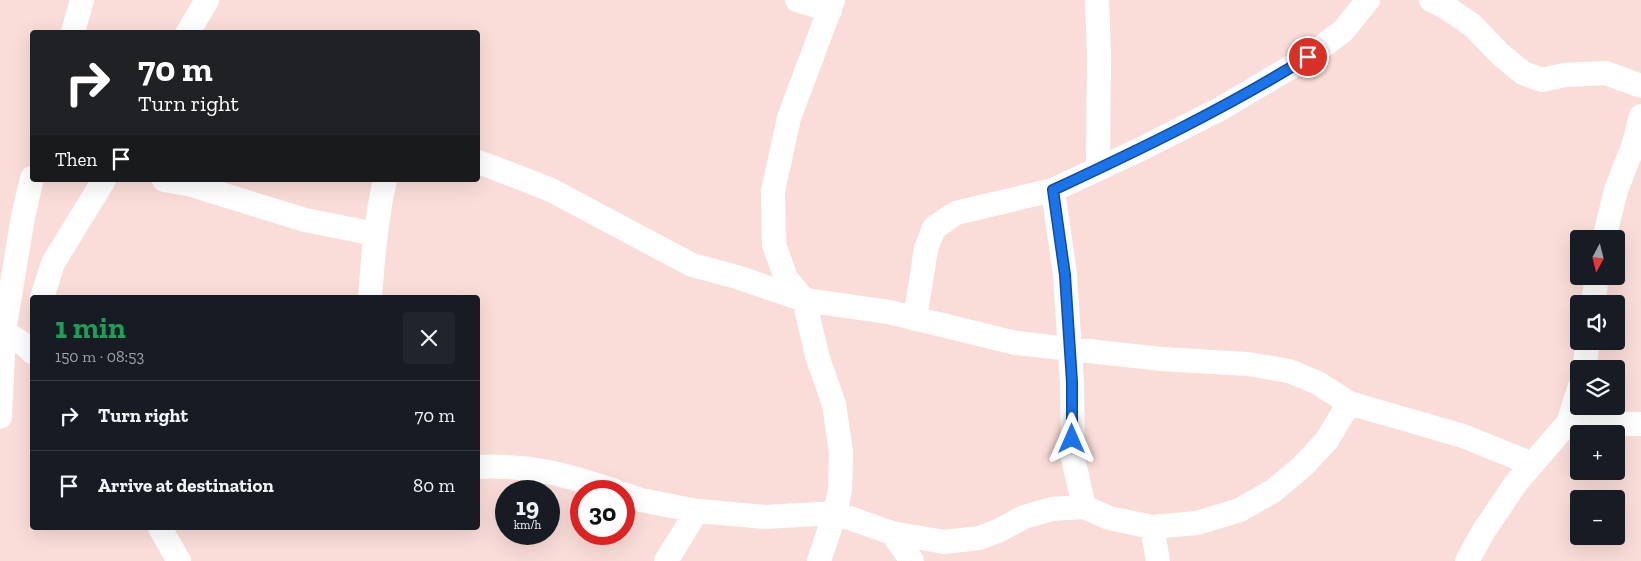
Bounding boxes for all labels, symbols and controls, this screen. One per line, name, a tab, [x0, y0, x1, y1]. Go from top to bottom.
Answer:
pin	[1287, 36, 1329, 78]
icon: arrive	[1294, 43, 1322, 71]
text: 70 m	[138, 48, 213, 90]
icon: right	[55, 50, 120, 115]
text: Turn right	[138, 90, 239, 117]
icon: arrive	[107, 145, 135, 173]
text: Then	[55, 148, 97, 171]
north arrow	[1570, 230, 1625, 285]
map controls	[1570, 230, 1625, 545]
button: sound	[1570, 295, 1625, 350]
text: 1 min	[55, 310, 126, 346]
button: close	[403, 312, 455, 364]
text: 150 m · 08:53	[55, 347, 144, 366]
button: layers	[1570, 360, 1625, 415]
icon: right	[55, 402, 83, 430]
text: Turn right	[98, 404, 188, 427]
text: 70 m	[414, 404, 455, 427]
position arrow	[1045, 412, 1097, 464]
button: +	[1570, 425, 1625, 480]
icon: arrive	[55, 472, 83, 500]
text: Arrive at destination	[98, 474, 274, 497]
text: 80 m	[413, 474, 455, 497]
speed limit sign: 30	[570, 480, 635, 545]
button: −	[1570, 490, 1625, 545]
text: 19	[516, 491, 539, 521]
text: km/h	[514, 518, 541, 532]

